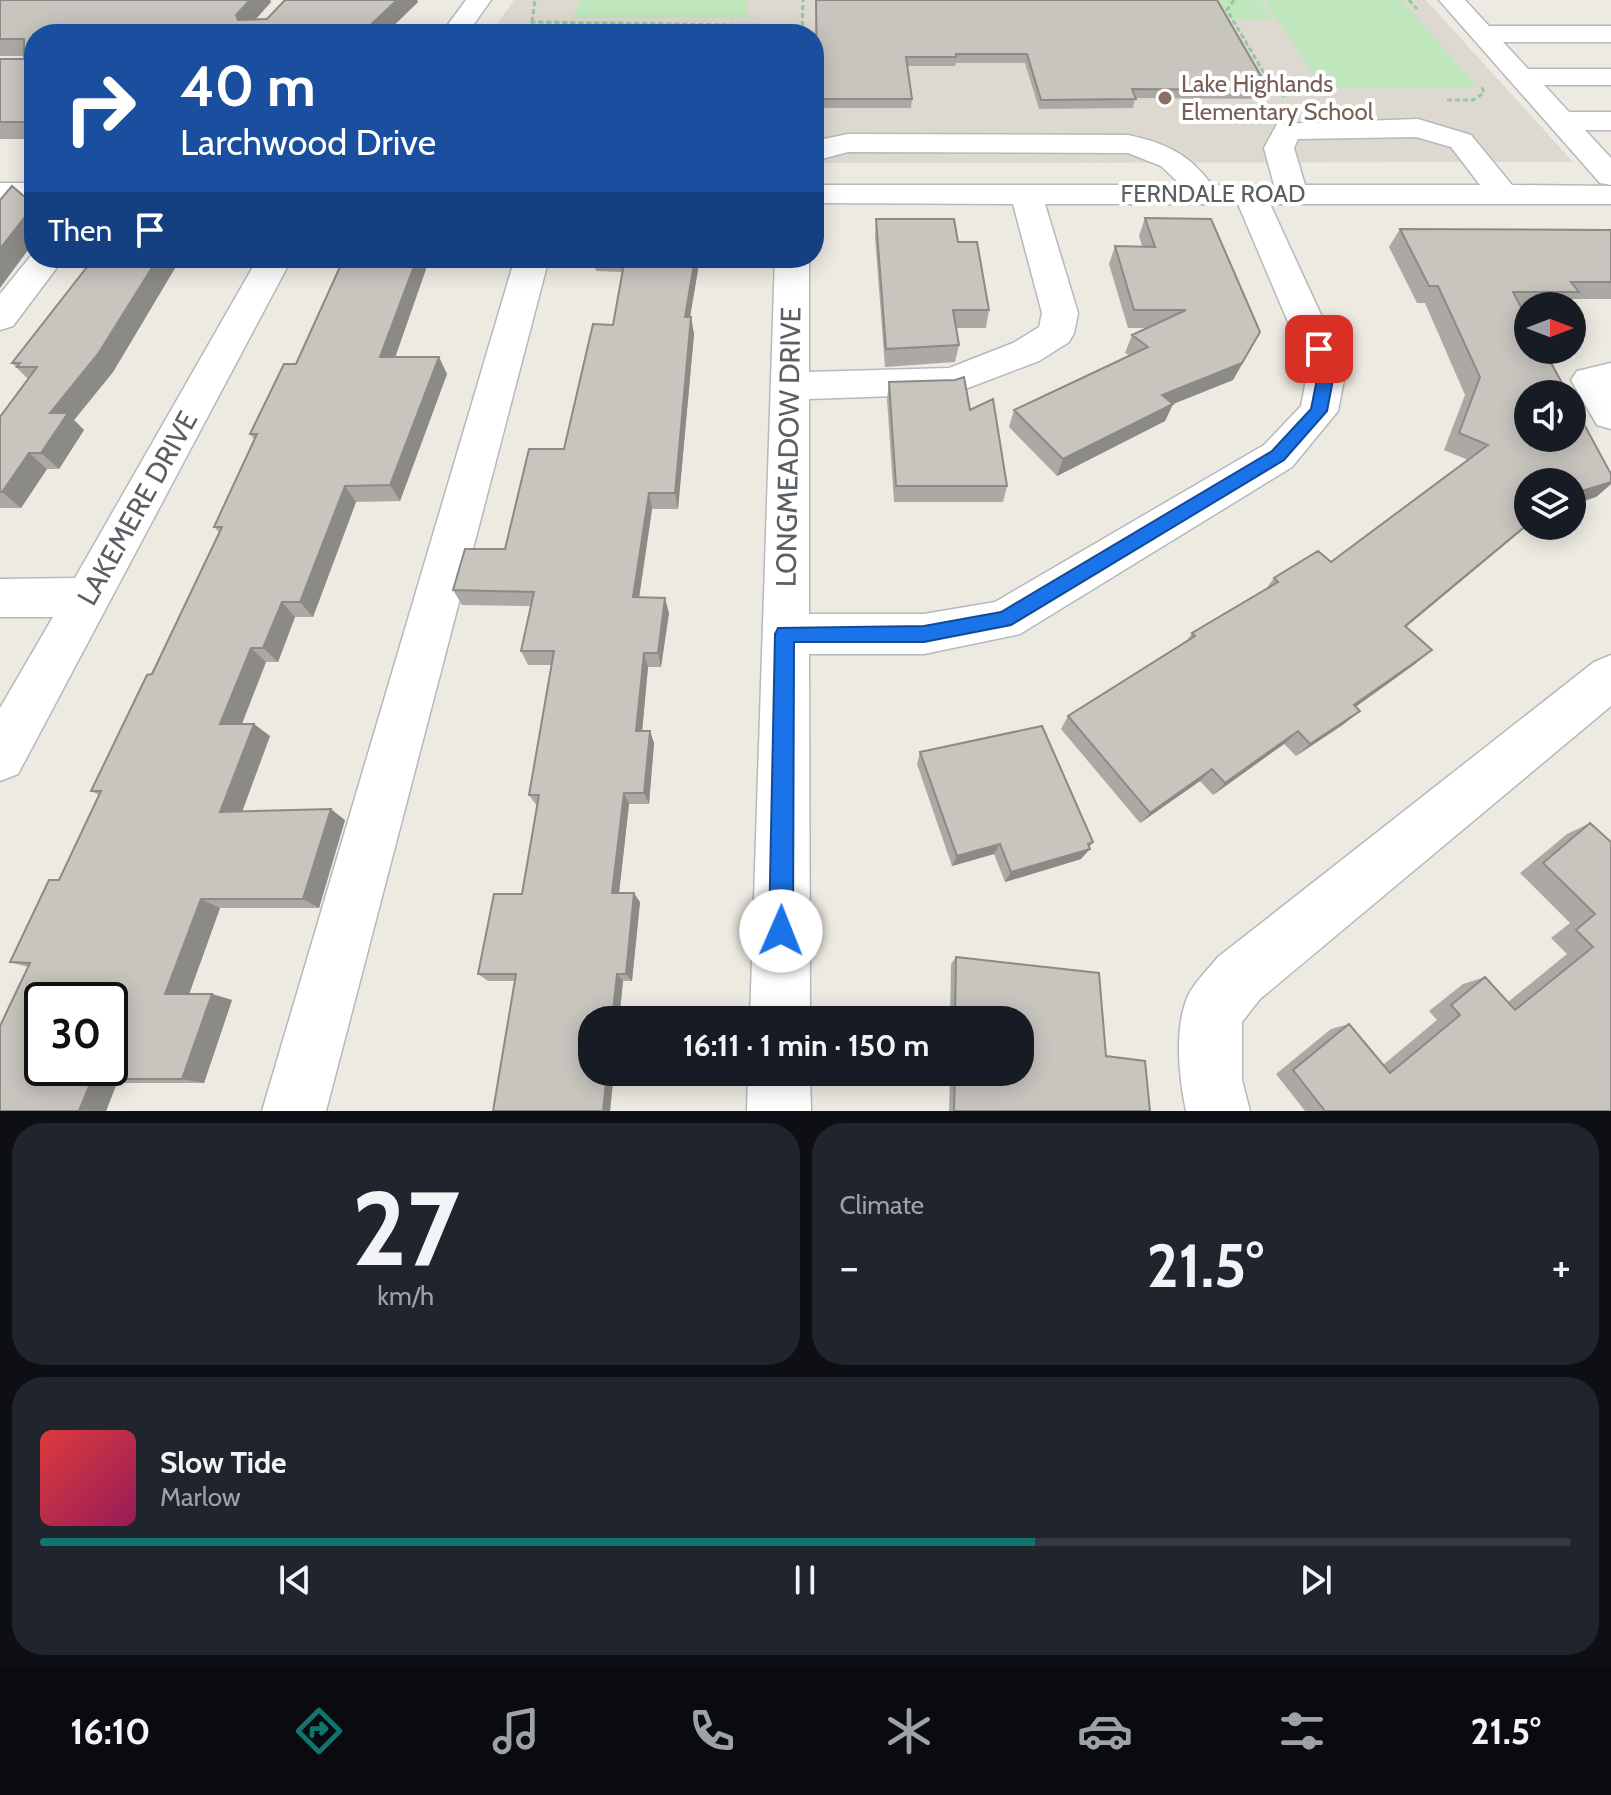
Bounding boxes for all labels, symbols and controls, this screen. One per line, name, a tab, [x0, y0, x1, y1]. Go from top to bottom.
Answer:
text: 40 m	[180, 52, 316, 120]
icon: right	[48, 56, 152, 160]
place label: Lake Highlands Elementary School	[1181, 69, 1374, 126]
marker: Lake Highlands Elementary School	[1156, 89, 1174, 107]
text: Larchwood Drive	[180, 120, 436, 164]
street label: FERNDALE ROAD	[1121, 179, 1305, 208]
icon: arrive	[128, 208, 172, 252]
text: Then	[48, 212, 112, 249]
north arrow	[1514, 292, 1586, 364]
map controls	[1514, 292, 1586, 540]
street label: LONGMEADOW DRIVE	[769, 307, 807, 587]
pin	[1285, 315, 1353, 383]
icon: arrive	[1297, 327, 1341, 371]
button: sound	[1514, 380, 1586, 452]
street label: LAKEMERE DRIVE	[70, 405, 204, 611]
button: layers	[1514, 468, 1586, 540]
position arrow	[739, 889, 823, 973]
speed limit sign: 30	[24, 982, 128, 1086]
text: 16:11 · 1 min · 150 m	[683, 1027, 929, 1064]
text: 27	[352, 1165, 460, 1291]
text: Climate	[840, 1189, 924, 1221]
text: 21.5°	[1147, 1229, 1264, 1302]
text: −	[840, 1240, 859, 1293]
text: +	[1552, 1240, 1571, 1293]
text: km/h	[377, 1280, 434, 1312]
text: Slow Tide	[160, 1444, 287, 1481]
text: Marlow	[160, 1481, 241, 1513]
icon: previous	[273, 1558, 317, 1602]
icon: pause	[783, 1558, 827, 1602]
icon: next	[1294, 1558, 1338, 1602]
icon: directions	[291, 1703, 347, 1759]
icon: music	[488, 1703, 544, 1759]
icon: phone	[684, 1703, 740, 1759]
icon: climate	[881, 1703, 937, 1759]
icon: car	[1077, 1703, 1133, 1759]
icon: filters	[1274, 1703, 1330, 1759]
text: 16:10	[70, 1709, 151, 1753]
text: 21.5°	[1471, 1709, 1541, 1753]

